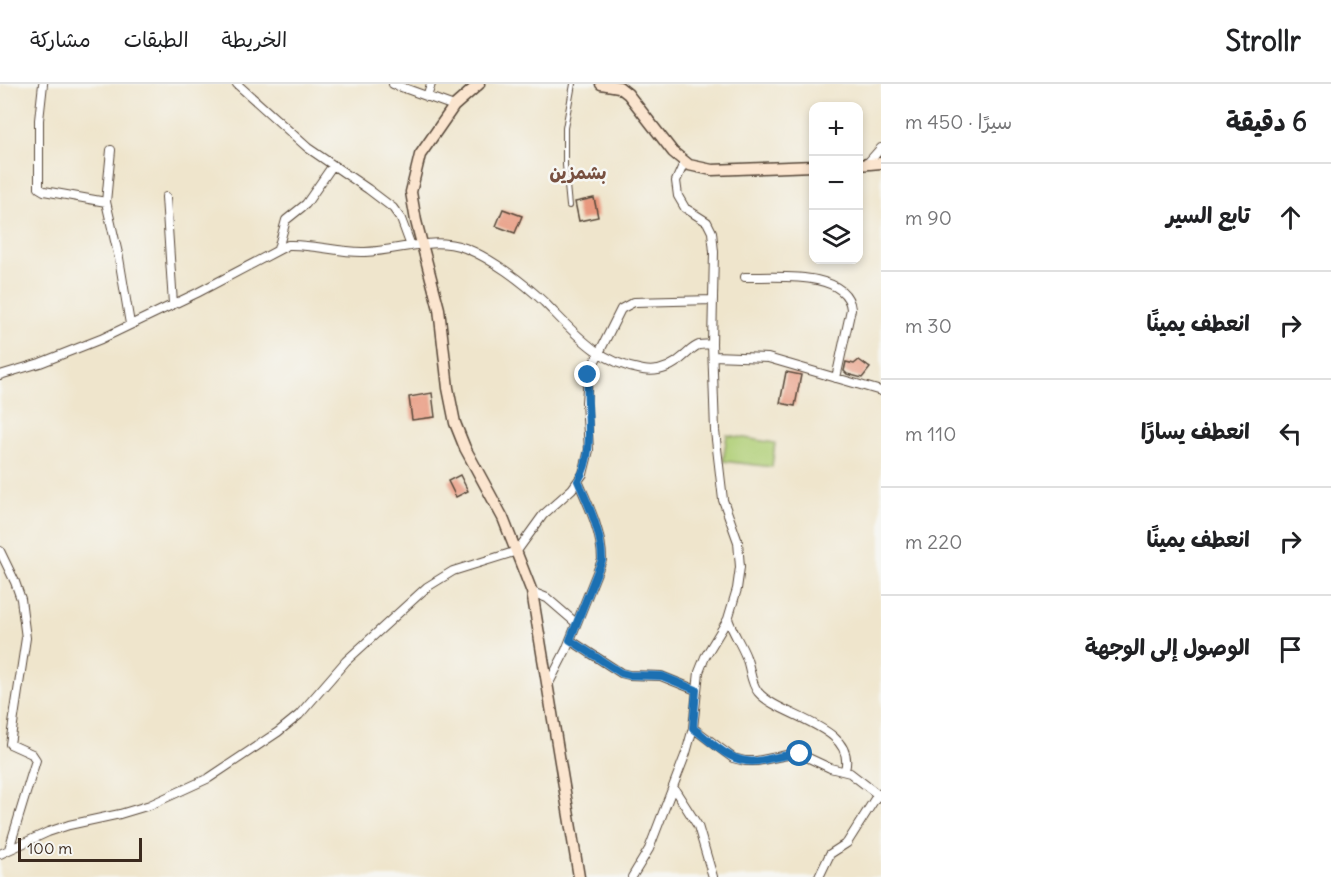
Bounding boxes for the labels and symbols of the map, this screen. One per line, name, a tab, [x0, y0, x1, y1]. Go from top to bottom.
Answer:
district label: بشمزين	[550, 161, 607, 184]
route end	[574, 361, 600, 387]
route start	[786, 740, 812, 766]
scale bar	[18, 835, 142, 862]

